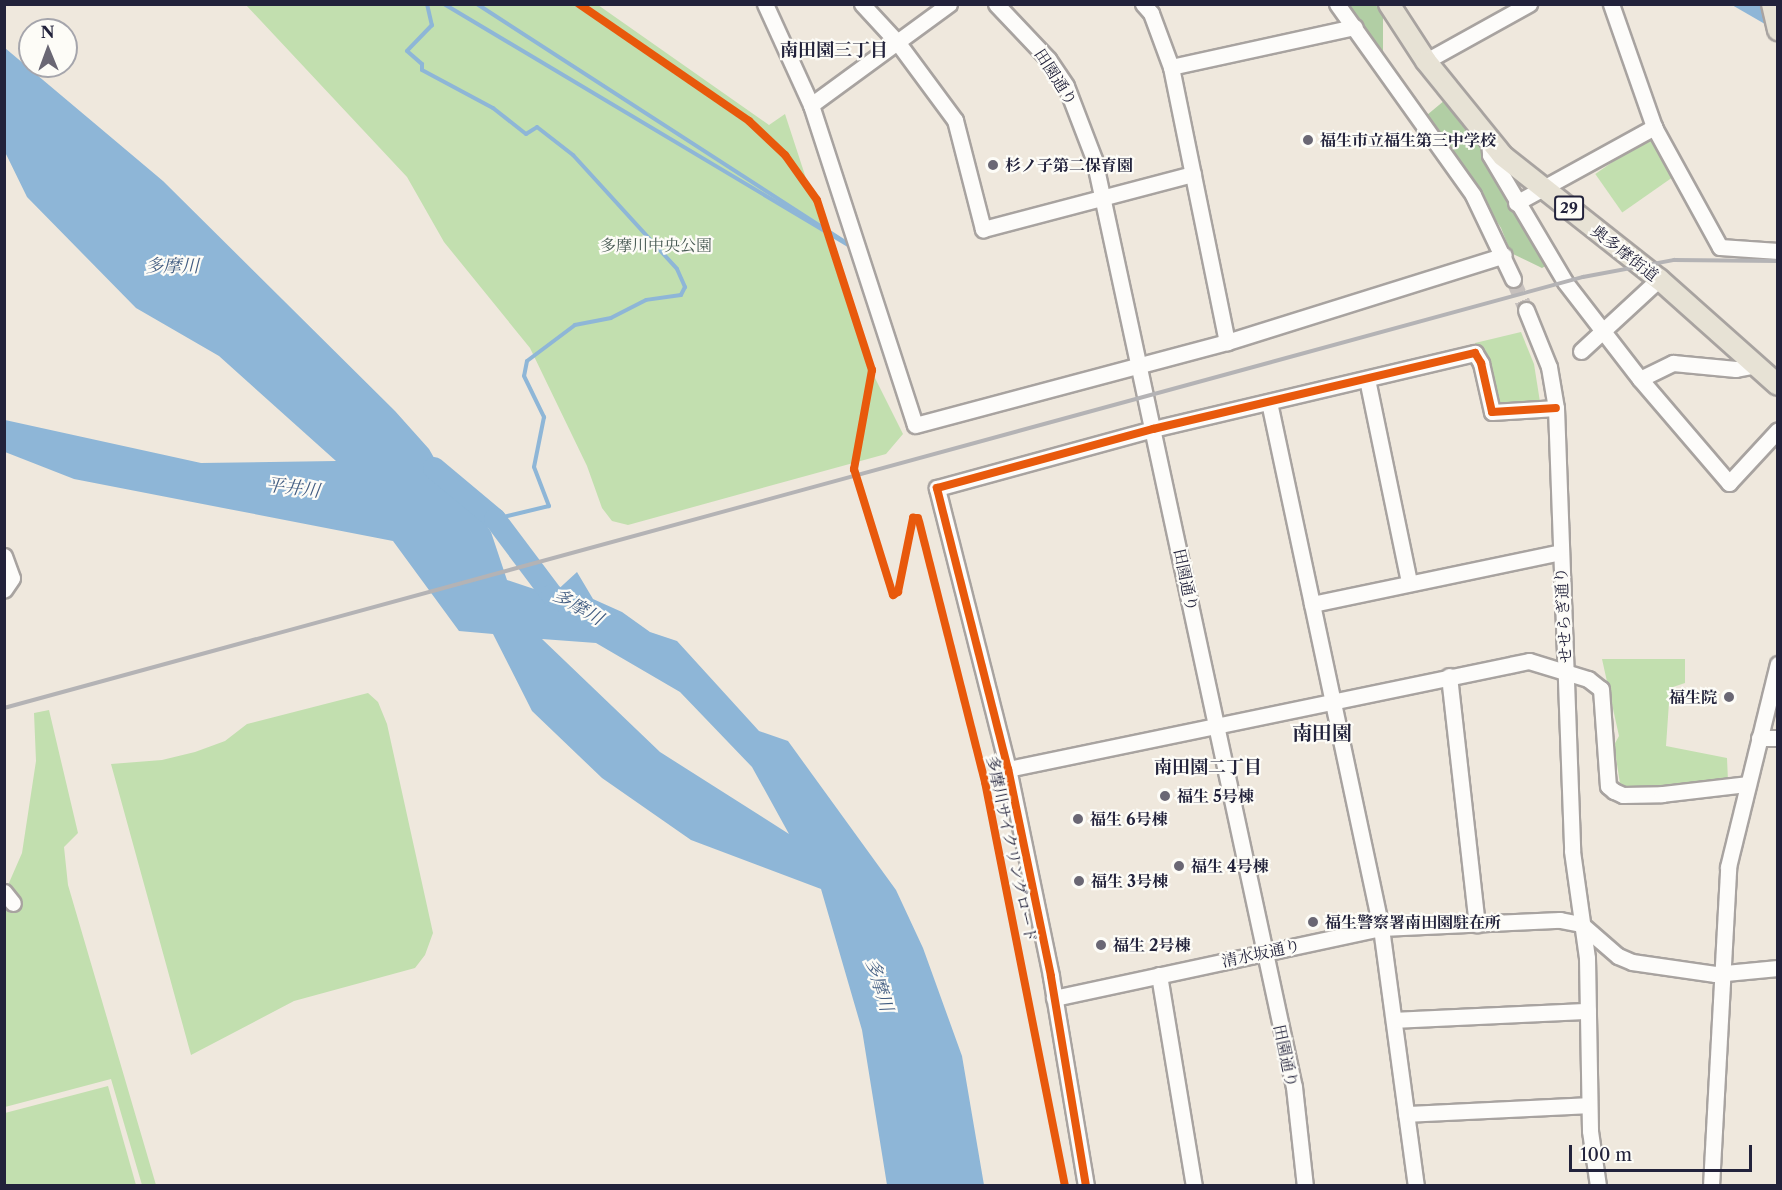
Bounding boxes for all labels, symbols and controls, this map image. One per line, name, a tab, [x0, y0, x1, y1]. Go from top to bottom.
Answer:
north arrow	[18, 18, 78, 78]
text: N	[41, 22, 55, 42]
district label: 南田園三丁目	[780, 39, 888, 61]
street label: 田園通り	[1031, 45, 1081, 109]
place label: 福生市立福生第三中学校	[1320, 130, 1496, 150]
marker: 福生市立福生第三中学校	[1301, 133, 1315, 147]
place label: 杉ノ子第二保育園	[1005, 155, 1133, 175]
marker: 杉ノ子第二保育園	[986, 158, 1000, 172]
road number: 29	[1554, 196, 1584, 220]
street label: 奥多摩街道	[1588, 221, 1662, 285]
park label: 多摩川中央公園	[600, 235, 712, 255]
water label: 多摩川	[145, 255, 199, 277]
water label: 平井川	[265, 474, 321, 502]
street label: 田園通り	[1170, 547, 1202, 613]
street label: せせらぎ通り	[1551, 567, 1575, 663]
water label: 多摩川	[549, 584, 607, 630]
place label: 福生院	[1669, 687, 1717, 707]
marker: 福生院	[1722, 690, 1736, 704]
district label: 南田園	[1292, 721, 1352, 745]
street label: 多摩川サイクリングロード	[983, 753, 1041, 945]
district label: 南田園二丁目	[1154, 756, 1262, 778]
place label: 福生 5号棟	[1177, 786, 1254, 806]
marker: 福生 5号棟	[1158, 789, 1172, 803]
place label: 福生 6号棟	[1090, 809, 1168, 829]
marker: 福生 6号棟	[1071, 812, 1085, 826]
place label: 福生 4号棟	[1191, 856, 1268, 876]
marker: 福生 4号棟	[1172, 859, 1186, 873]
place label: 福生 3号棟	[1091, 871, 1168, 891]
marker: 福生 3号棟	[1072, 874, 1086, 888]
place label: 福生警察署南田園駐在所	[1325, 912, 1501, 932]
marker: 福生警察署南田園駐在所	[1306, 915, 1320, 929]
place label: 福生 2号棟	[1113, 935, 1190, 955]
street label: 清水坂通り	[1220, 935, 1302, 971]
marker: 福生 2号棟	[1094, 938, 1108, 952]
water label: 多摩川	[861, 956, 897, 1014]
street label: 田園通り	[1270, 1023, 1302, 1089]
scale bar	[1572, 1133, 1755, 1171]
text: 100 m	[1580, 1144, 1632, 1166]

